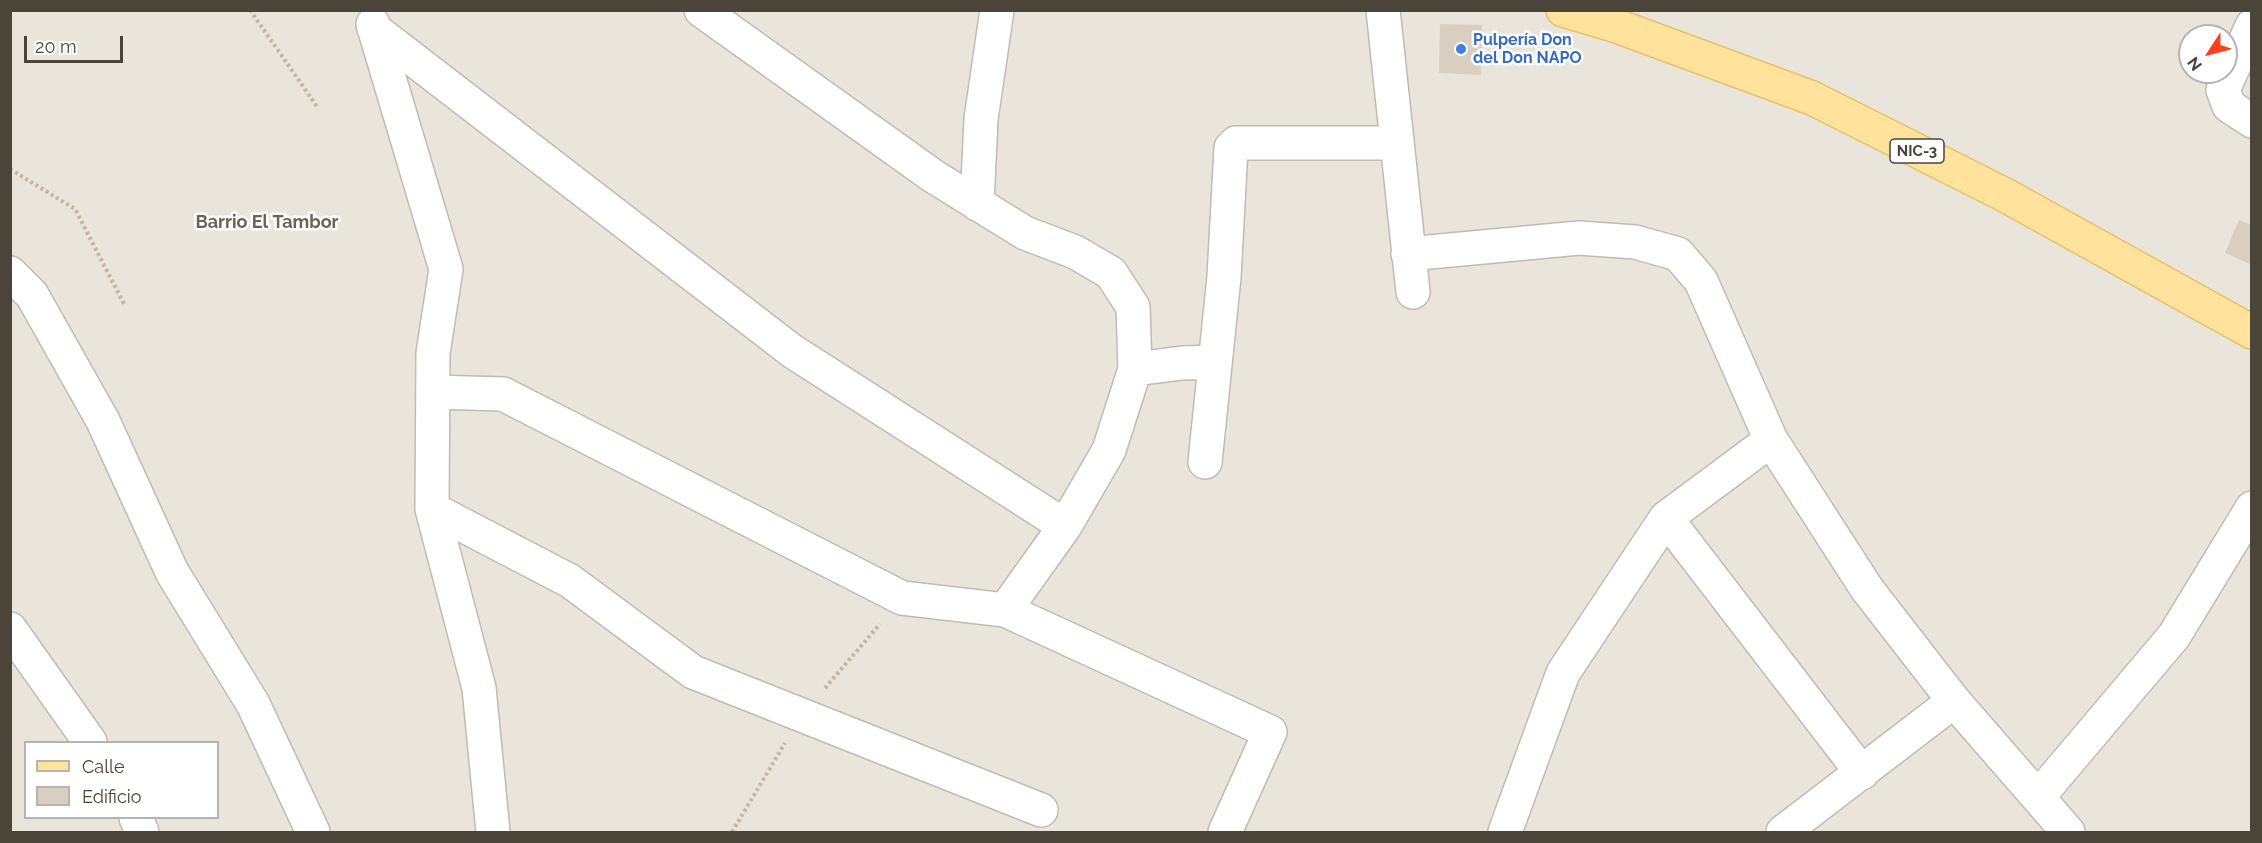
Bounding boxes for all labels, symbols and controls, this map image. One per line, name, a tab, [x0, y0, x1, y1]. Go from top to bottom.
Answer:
scale bar	[27, 24, 126, 62]
north arrow	[2178, 24, 2238, 84]
place label: Pulpería Don del Don NAPO	[1473, 30, 1581, 68]
text: 20 m	[35, 36, 77, 57]
marker: Pulpería Don del Don NAPO	[1454, 42, 1468, 56]
text: N	[2183, 53, 2206, 74]
road number: NIC-3	[1890, 139, 1944, 163]
district label: Barrio El Tambor	[195, 212, 339, 234]
legend	[24, 741, 219, 819]
text: Calle	[82, 756, 125, 777]
text: Edificio	[82, 786, 141, 807]

